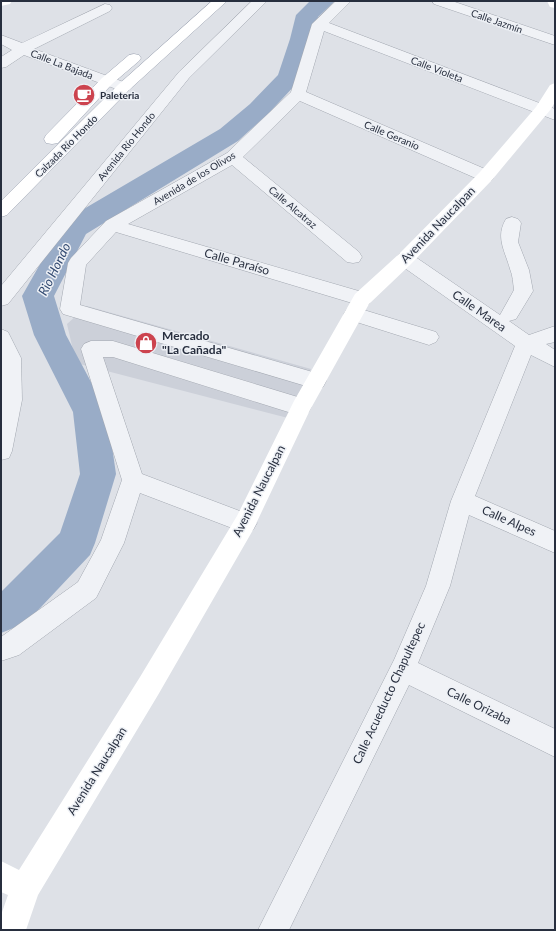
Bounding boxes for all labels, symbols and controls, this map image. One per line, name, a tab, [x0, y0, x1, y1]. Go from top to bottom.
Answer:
street label: Calle Jazmín	[470, 7, 524, 35]
street label: Calle La Bajada	[29, 47, 95, 81]
street label: Calle Violeta	[409, 54, 465, 84]
cafe icon: Paleteria	[71, 82, 97, 108]
place label: Paleteria	[100, 89, 139, 101]
street label: Avenida Río Hondo	[95, 109, 157, 183]
street label: Calzada Río Hondo	[32, 112, 100, 180]
street label: Calle Geranio	[363, 118, 422, 152]
street label: Avenida de los Olivos	[151, 149, 237, 207]
street label: Calle Alcatraz	[266, 183, 320, 231]
street label: Avenida Naucalpan	[397, 183, 478, 266]
water label: Rio Hondo	[34, 240, 74, 298]
street label: Calle Paraíso	[203, 245, 272, 278]
street label: Calle Marea	[449, 287, 509, 335]
place label: Mercado "La Cañada"	[162, 328, 227, 357]
shop icon: Mercado "La Cañada"	[133, 330, 159, 356]
street label: Avenida Naucalpan	[229, 442, 288, 539]
street label: Calle Alpes	[480, 502, 539, 539]
street label: Calle Acueducto Chapultepec	[349, 619, 428, 766]
street label: Calle Orizaba	[445, 683, 514, 728]
street label: Avenida Naucalpan	[63, 724, 130, 817]

